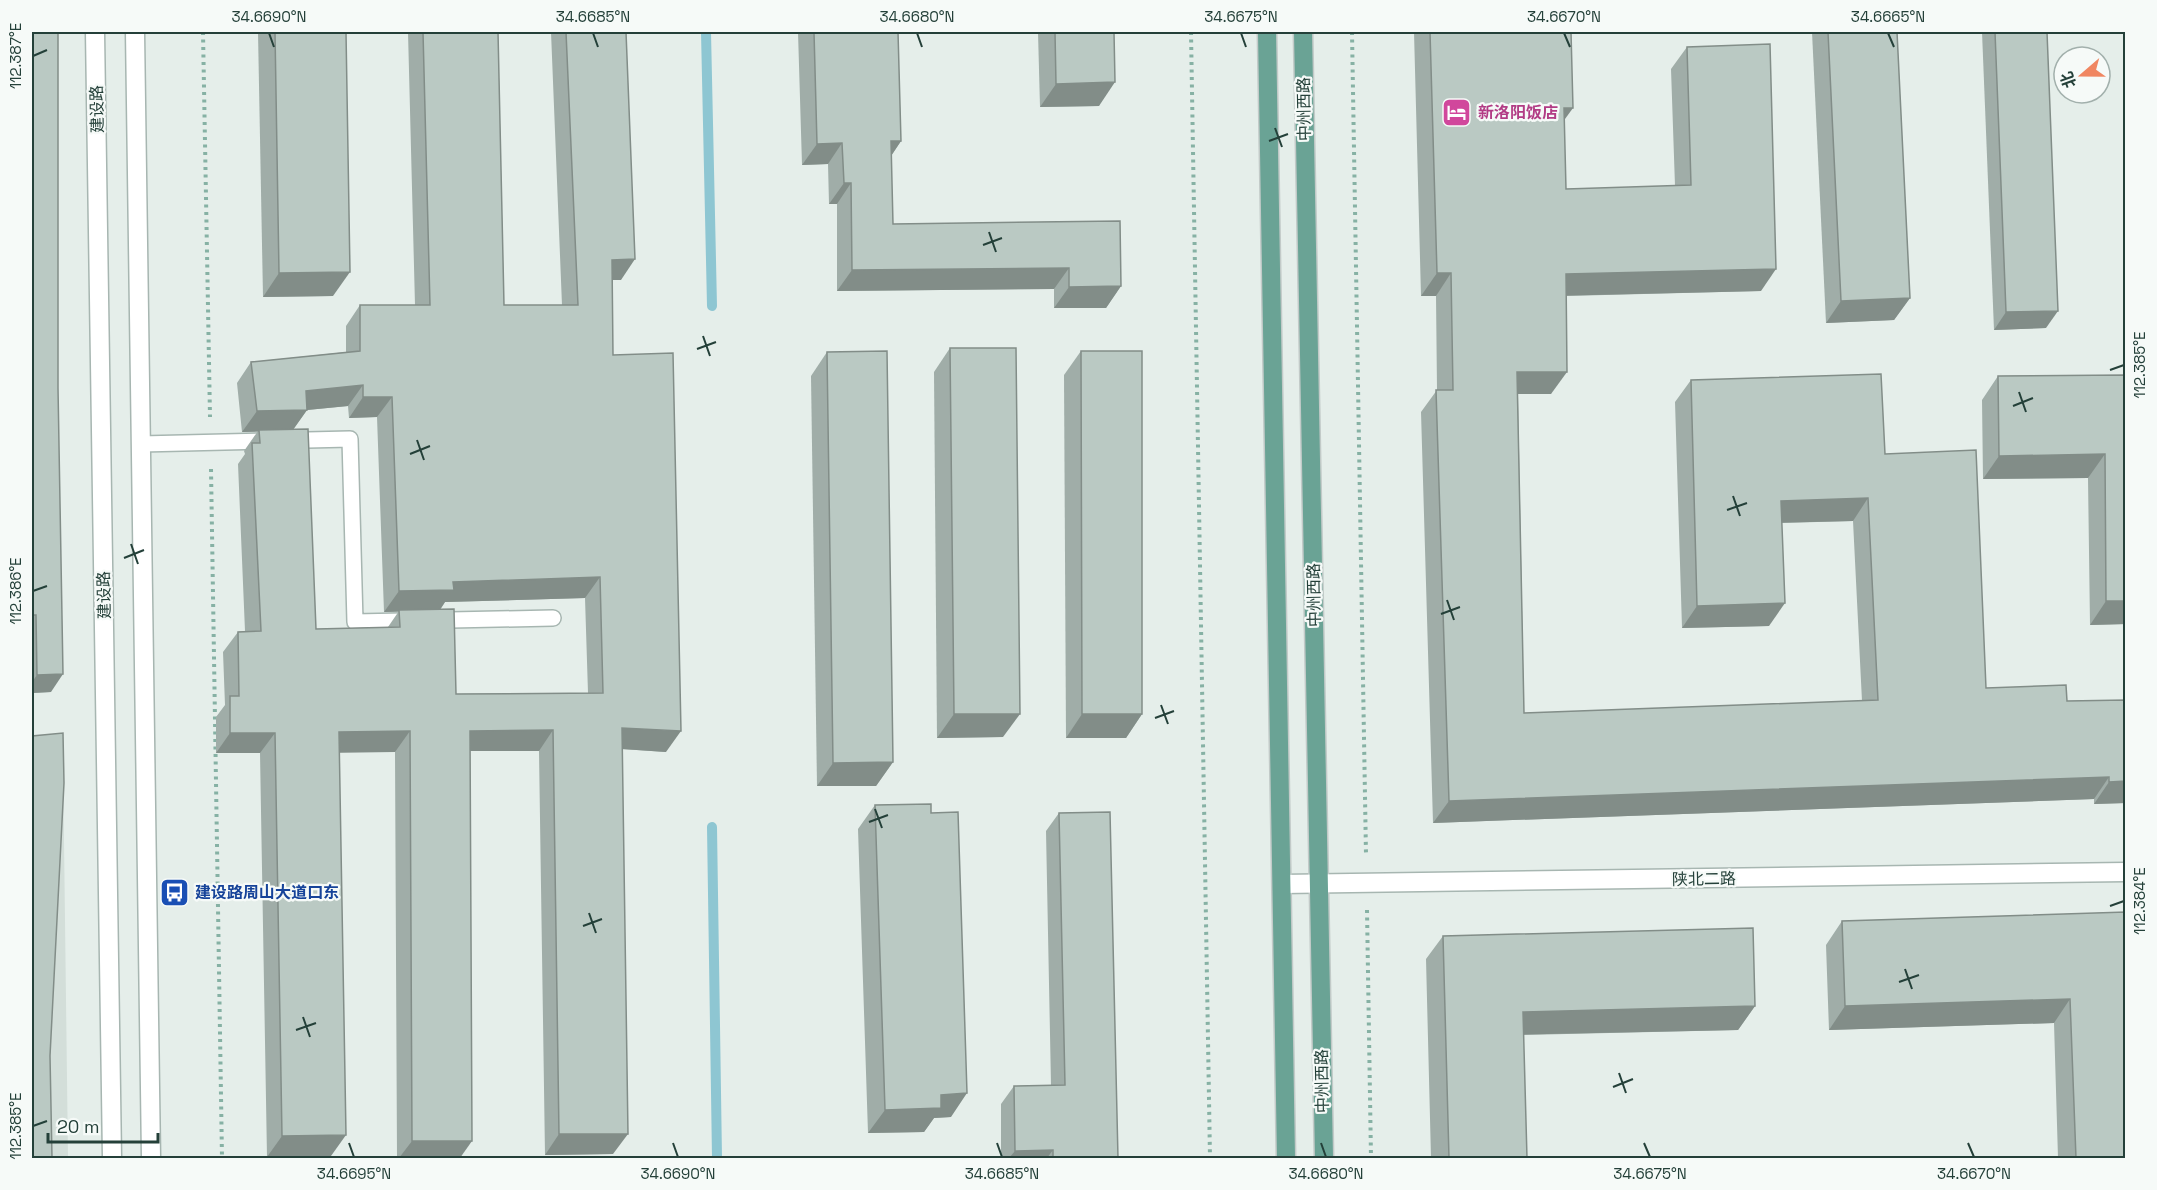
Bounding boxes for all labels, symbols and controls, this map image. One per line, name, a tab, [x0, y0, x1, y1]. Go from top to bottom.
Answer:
text: 34.6690°N	[232, 7, 306, 26]
text: 34.6685°N	[556, 7, 630, 26]
text: 34.6680°N	[879, 7, 955, 26]
text: 34.6675°N	[1204, 7, 1278, 26]
text: 34.6670°N	[1527, 7, 1601, 26]
text: 34.6665°N	[1851, 7, 1925, 26]
text: 112.387°E	[6, 23, 25, 89]
north arrow	[2052, 45, 2112, 105]
text: 北	[2056, 69, 2081, 91]
street label: 中州西路	[1293, 77, 1315, 141]
street label: 建设路	[86, 85, 108, 133]
hotel icon: 新洛阳饭店	[1441, 96, 1473, 128]
place label: 新洛阳饭店	[1478, 102, 1558, 123]
text: 112.385°E	[2130, 332, 2149, 398]
text: 112.386°E	[6, 557, 25, 625]
street label: 中州西路	[1303, 563, 1325, 627]
street label: 建设路	[93, 571, 115, 619]
text: 112.384°E	[2130, 867, 2149, 935]
street label: 陕北二路	[1672, 868, 1736, 890]
bus stop icon: 建设路周山大道口东	[158, 876, 190, 908]
place label: 建设路周山大道口东	[195, 882, 339, 903]
street label: 中州西路	[1311, 1049, 1333, 1113]
text: 112.385°E	[6, 1093, 25, 1159]
scale bar	[48, 1106, 158, 1144]
text: 20 m	[57, 1115, 100, 1138]
text: 34.6695°N	[317, 1164, 391, 1183]
text: 34.6690°N	[641, 1164, 715, 1183]
text: 34.6685°N	[965, 1164, 1039, 1183]
text: 34.6680°N	[1288, 1164, 1364, 1183]
text: 34.6675°N	[1613, 1164, 1687, 1183]
text: 34.6670°N	[1937, 1164, 2011, 1183]

